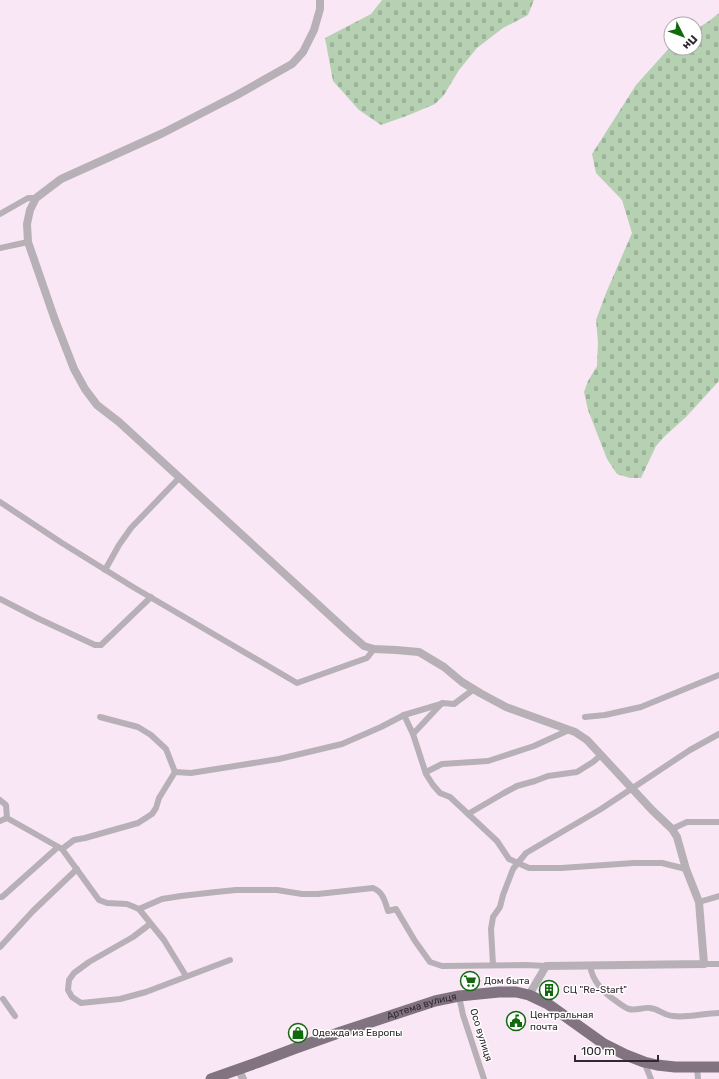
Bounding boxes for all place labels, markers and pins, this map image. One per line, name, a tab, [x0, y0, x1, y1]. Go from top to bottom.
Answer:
supermarket icon: Дом быта	[459, 970, 481, 992]
place label: Дом быта	[484, 975, 530, 987]
building icon: СЦ "Re-Start"	[538, 979, 560, 1001]
place label: СЦ "Re-Start"	[563, 984, 627, 996]
place label: Центральная почта	[530, 1009, 593, 1033]
public building icon: Центральная почта	[505, 1010, 527, 1032]
shop icon: Одежда из Европы	[287, 1022, 309, 1044]
place label: Одежда из Европы	[312, 1027, 402, 1039]

